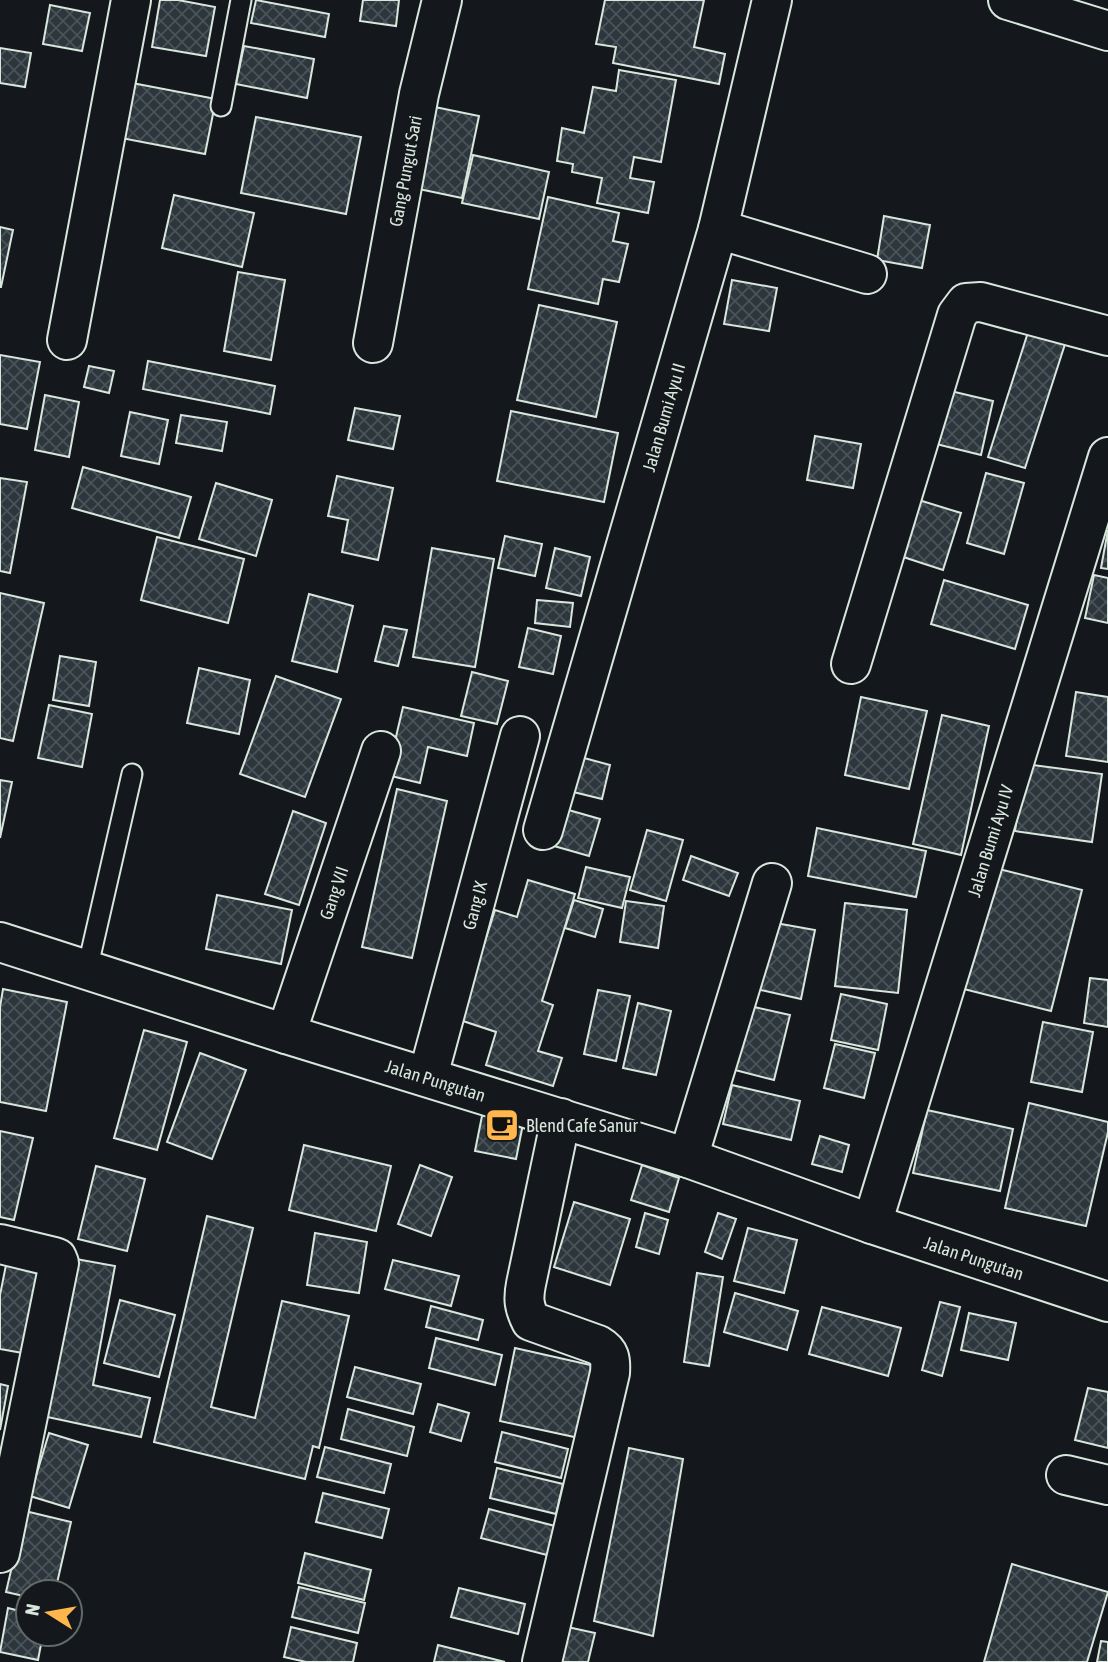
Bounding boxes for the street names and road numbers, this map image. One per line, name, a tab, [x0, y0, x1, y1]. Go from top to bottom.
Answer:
street label: Gang Pungut Sari	[384, 114, 425, 228]
street label: Jalan Bumi Ayu II	[637, 360, 689, 474]
street label: Jalan Bumi Ayu IV	[963, 782, 1017, 899]
street label: Gang VII	[315, 863, 352, 922]
street label: Gang IX	[458, 878, 491, 932]
street label: Jalan Pungutan	[383, 1055, 488, 1105]
street label: Jalan Pungutan	[922, 1231, 1026, 1284]

